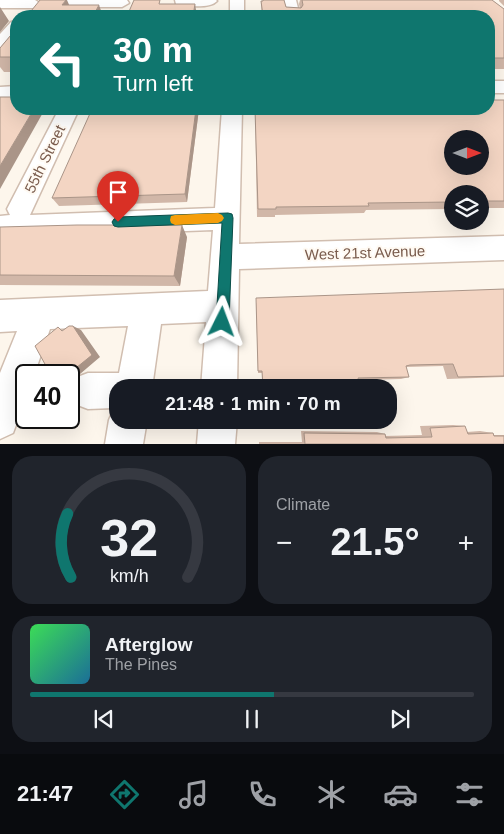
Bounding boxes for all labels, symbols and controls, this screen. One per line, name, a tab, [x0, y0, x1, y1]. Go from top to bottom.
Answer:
icon: left	[30, 30, 95, 95]
text: 30 m	[113, 30, 193, 69]
text: Turn left	[113, 71, 193, 96]
street label: 55th Street	[21, 121, 69, 195]
north arrow	[444, 130, 489, 175]
map controls	[444, 130, 489, 230]
pin	[97, 171, 139, 222]
icon: arrive	[104, 178, 132, 206]
button: layers	[444, 185, 489, 230]
street label: West 21st Avenue	[305, 242, 425, 263]
position arrow	[195, 295, 247, 347]
speed limit sign: 40	[15, 364, 80, 429]
text: 21:48 · 1 min · 70 m	[165, 393, 341, 414]
text: Climate	[276, 496, 330, 513]
text: 32	[100, 509, 158, 567]
text: 21.5°	[330, 521, 420, 563]
text: −	[276, 527, 292, 558]
text: +	[458, 527, 474, 558]
text: km/h	[110, 566, 148, 586]
text: Afterglow	[105, 634, 193, 655]
text: The Pines	[105, 656, 177, 673]
icon: previous	[90, 705, 118, 733]
icon: pause	[238, 705, 266, 733]
icon: next	[386, 705, 414, 733]
icon: directions	[107, 777, 142, 812]
icon: music	[176, 777, 211, 812]
icon: phone	[245, 777, 280, 812]
icon: climate	[314, 777, 349, 812]
icon: car	[383, 777, 418, 812]
icon: filters	[452, 777, 487, 812]
text: 21:47	[17, 781, 73, 806]

